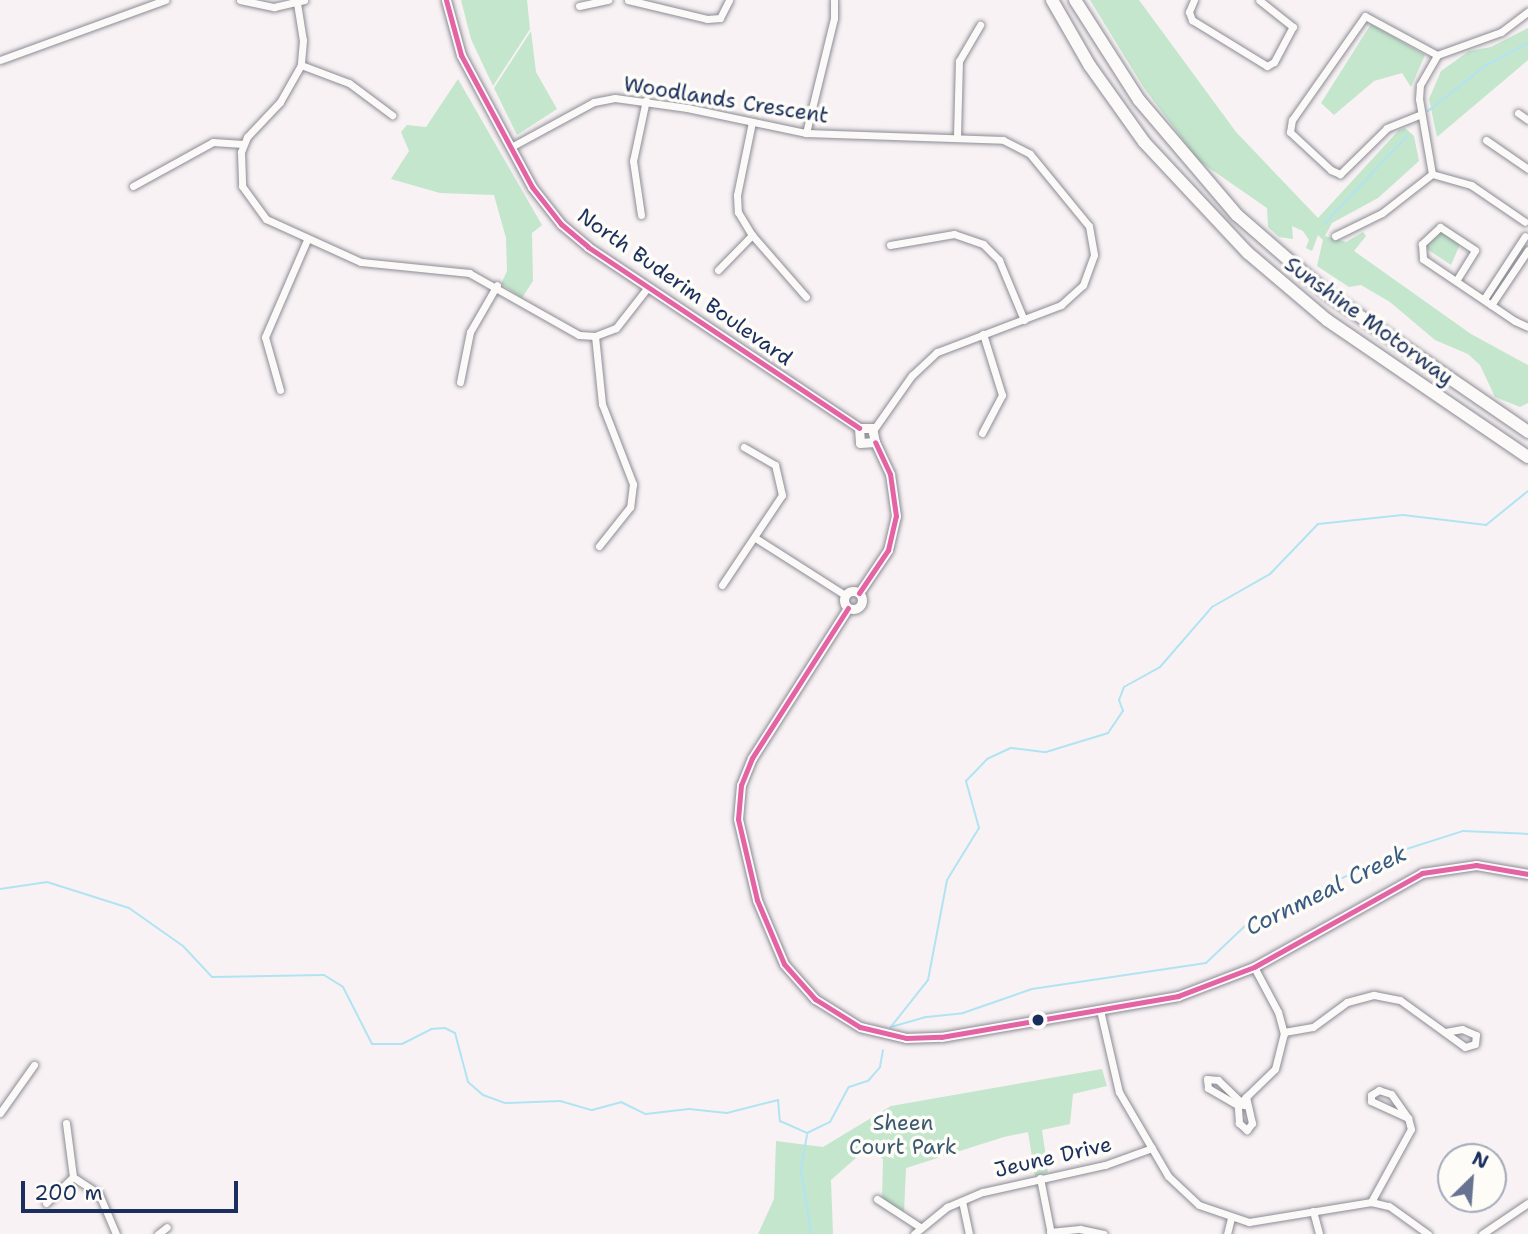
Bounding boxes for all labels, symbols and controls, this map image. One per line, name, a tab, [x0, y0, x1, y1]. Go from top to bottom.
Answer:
street label: Woodlands Crescent	[622, 71, 830, 129]
street label: North Buderim Boulevard	[573, 203, 797, 371]
street label: Sunshine Motorway	[1280, 251, 1458, 391]
water label: Cornmeal Creek	[1241, 839, 1411, 941]
unlabelled marker	[1031, 1013, 1045, 1027]
park label: Sheen Court Park	[849, 1110, 957, 1160]
street label: Jeune Drive	[992, 1131, 1114, 1183]
north arrow	[1437, 1143, 1507, 1213]
text: N	[1468, 1146, 1492, 1175]
scale bar	[24, 1168, 242, 1212]
text: 200 m	[34, 1179, 103, 1207]

